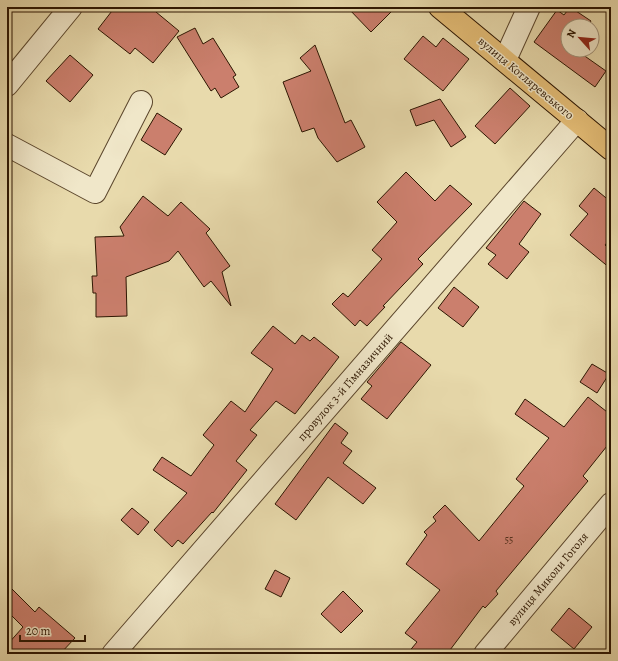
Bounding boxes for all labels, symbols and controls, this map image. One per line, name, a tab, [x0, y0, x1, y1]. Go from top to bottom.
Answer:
north arrow	[560, 18, 600, 58]
text: N	[563, 27, 580, 41]
street label: вулиця Котляревського	[475, 33, 577, 123]
street label: провулок 3-й Гімназичний	[294, 330, 396, 444]
street label: вулиця Миколи Гоголя	[504, 529, 592, 629]
house number: 55	[505, 533, 513, 546]
scale bar	[20, 617, 85, 643]
text: 20 m	[26, 623, 50, 639]

